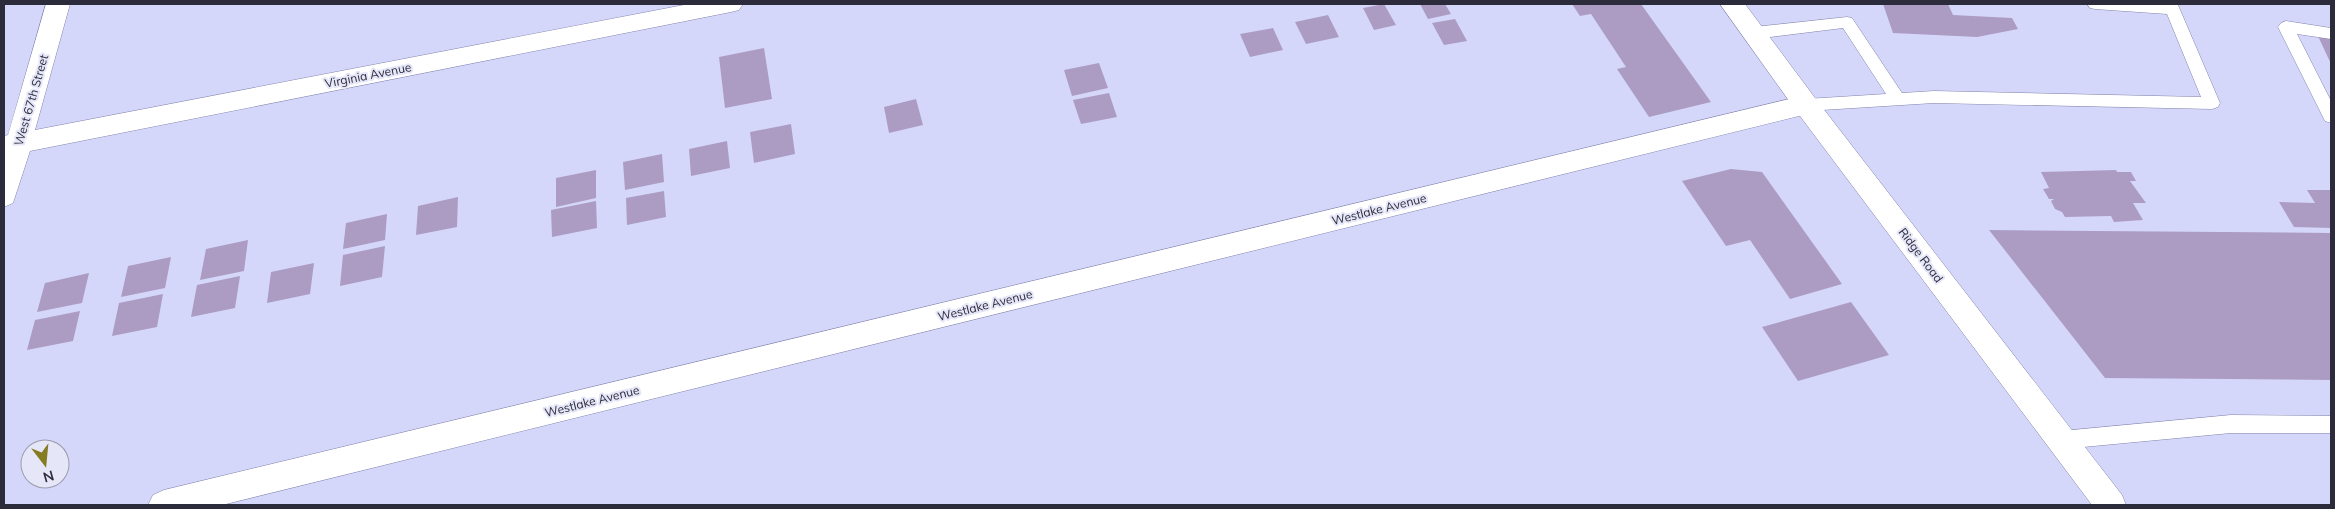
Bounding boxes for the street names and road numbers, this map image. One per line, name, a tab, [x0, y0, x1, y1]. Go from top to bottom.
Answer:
street label: West 67th Street	[11, 53, 51, 147]
street label: Virginia Avenue	[324, 59, 412, 91]
street label: Westlake Avenue	[1330, 190, 1428, 228]
street label: Ridge Road	[1896, 225, 1946, 285]
street label: Westlake Avenue	[936, 286, 1034, 324]
street label: Westlake Avenue	[543, 382, 641, 420]

